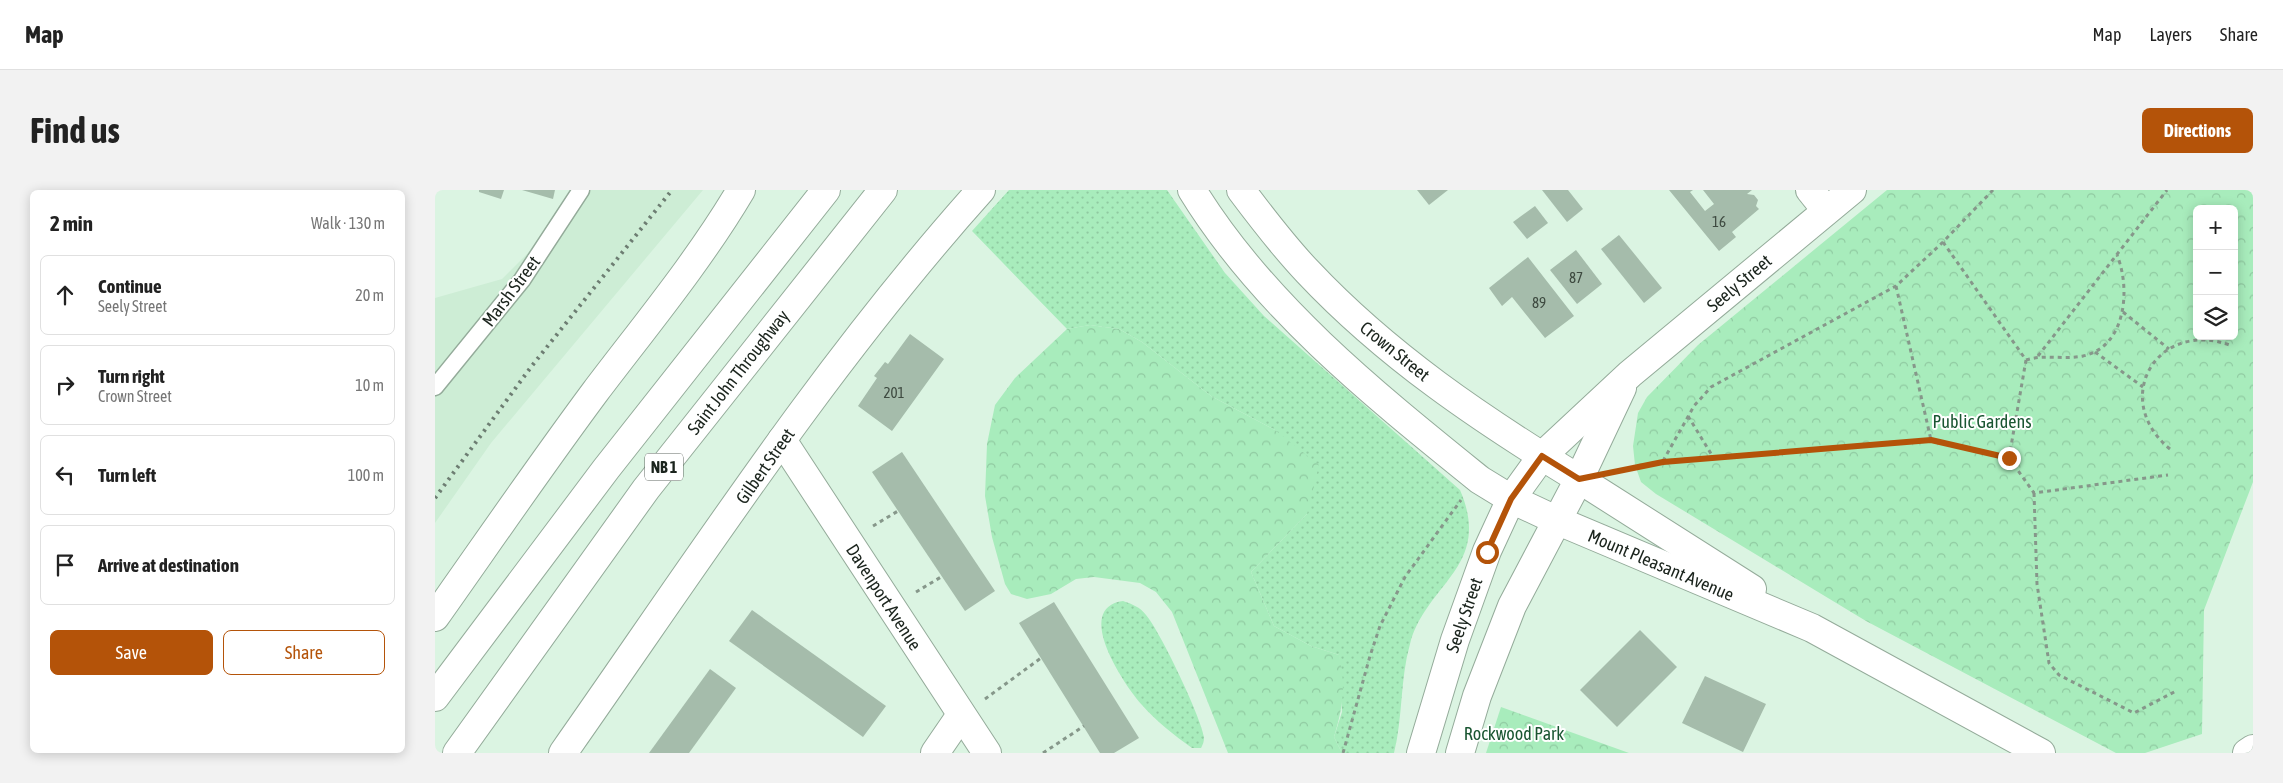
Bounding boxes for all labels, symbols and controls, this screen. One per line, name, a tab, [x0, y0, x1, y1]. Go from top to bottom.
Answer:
text: Map	[25, 21, 64, 48]
text: Map	[2092, 24, 2121, 45]
text: Layers	[2149, 24, 2192, 45]
text: Share	[2220, 24, 2258, 45]
button: Directions	[2142, 108, 2253, 153]
text: Find us	[30, 110, 120, 150]
map controls	[2193, 205, 2238, 340]
button: +	[2193, 205, 2238, 250]
text: 2 min	[50, 211, 93, 235]
house number: 16	[1712, 213, 1726, 230]
text: Walk · 130 m	[311, 214, 385, 232]
street label: Seely Street	[1702, 250, 1776, 316]
button: −	[2193, 250, 2238, 295]
street label: Marsh Street	[478, 252, 544, 330]
house number: 87	[1569, 269, 1583, 286]
text: Continue	[98, 275, 162, 297]
icon: ahead	[51, 281, 79, 309]
text: 20 m	[355, 286, 384, 304]
house number: 89	[1532, 294, 1546, 311]
button: layers	[2193, 295, 2238, 340]
text: Seely Street	[98, 297, 167, 315]
street label: Saint John Throughway	[683, 306, 793, 438]
street label: Crown Street	[1356, 317, 1434, 385]
text: Turn right	[98, 365, 165, 387]
icon: right	[51, 371, 79, 399]
text: 10 m	[355, 376, 384, 394]
house number: 201	[883, 384, 905, 401]
text: Crown Street	[98, 387, 172, 405]
park label: Public Gardens	[1932, 411, 2032, 432]
street label: Gilbert Street	[731, 424, 799, 508]
route end	[1998, 447, 2021, 470]
road number: NB 1	[645, 454, 683, 480]
icon: left	[51, 461, 79, 489]
text: Turn left	[98, 464, 156, 486]
text: 100 m	[348, 466, 384, 484]
street label: Mount Pleasant Avenue	[1585, 525, 1737, 605]
street label: Davenport Avenue	[842, 540, 926, 654]
route start	[1476, 541, 1499, 564]
icon: arrive	[51, 551, 79, 579]
text: Arrive at destination	[98, 554, 239, 576]
street label: Seely Street	[1441, 575, 1487, 655]
button: Save	[50, 630, 213, 675]
button: Share	[223, 630, 385, 675]
park label: Rockwood Park	[1464, 723, 1564, 744]

